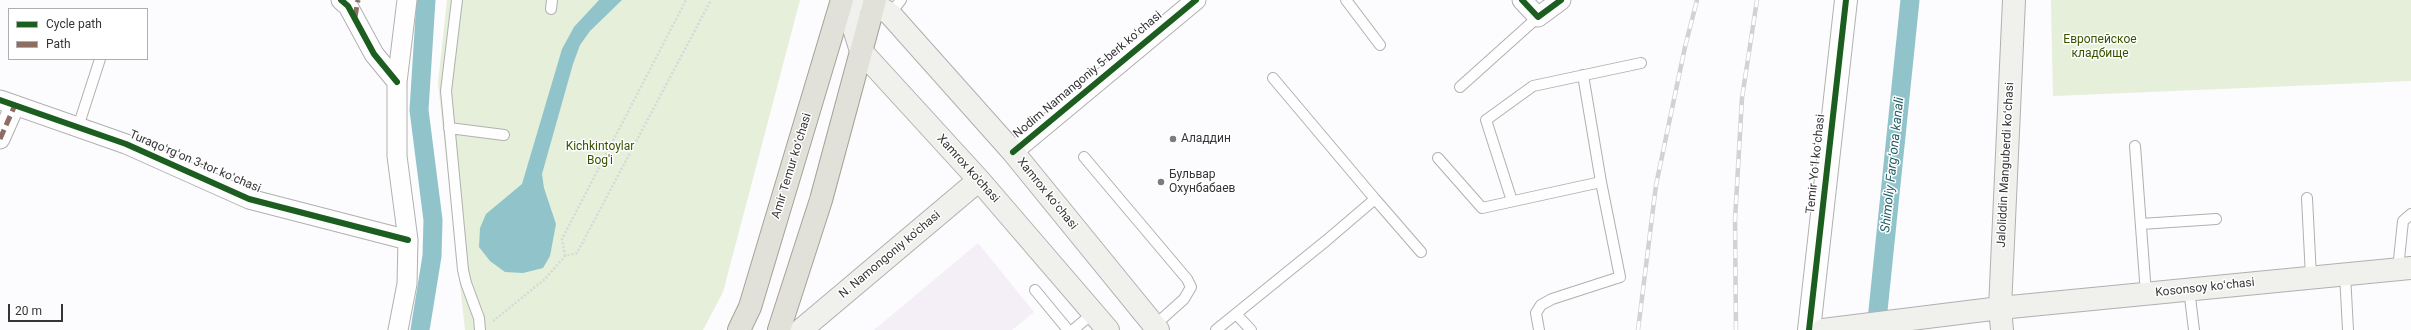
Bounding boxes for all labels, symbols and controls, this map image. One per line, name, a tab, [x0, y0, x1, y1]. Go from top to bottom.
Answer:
legend	[8, 8, 148, 60]
street label: Nodim Namangoniy 5-berk koʻchasi	[1011, 9, 1165, 141]
text: Cycle path	[46, 17, 102, 31]
park label: Европейское кладбище	[2063, 33, 2137, 61]
text: Path	[46, 37, 71, 51]
street label: Jaloliddin Manguberdi koʻchasi	[1994, 82, 2018, 248]
water label: Shimoliy Fargʻona kanali	[1878, 96, 1908, 234]
street label: Amir Temur koʻchasi	[769, 112, 815, 220]
street label: Temir Yoʻl koʻchasi	[1804, 114, 1828, 214]
street label: Turaqoʻrgʻon 3-tor koʻchasi	[127, 128, 263, 196]
street label: Xamrox ko'chasi	[934, 132, 1002, 206]
place label: Аладдин	[1181, 132, 1231, 146]
marker: Аладдин	[1168, 134, 1178, 144]
park label: Kichkintoylar Bog'i	[566, 140, 634, 168]
street label: Xamrox koʻchasi	[1014, 155, 1080, 233]
place label: Бульвар Охунбабаев	[1169, 168, 1235, 196]
marker: Бульвар Охунбабаев	[1156, 177, 1166, 187]
street label: N. Namongoniy ko'chasi	[836, 208, 944, 302]
street label: Kosonsoy koʻchasi	[2155, 276, 2255, 300]
scale bar	[10, 296, 65, 322]
text: 20 m	[15, 304, 42, 318]

